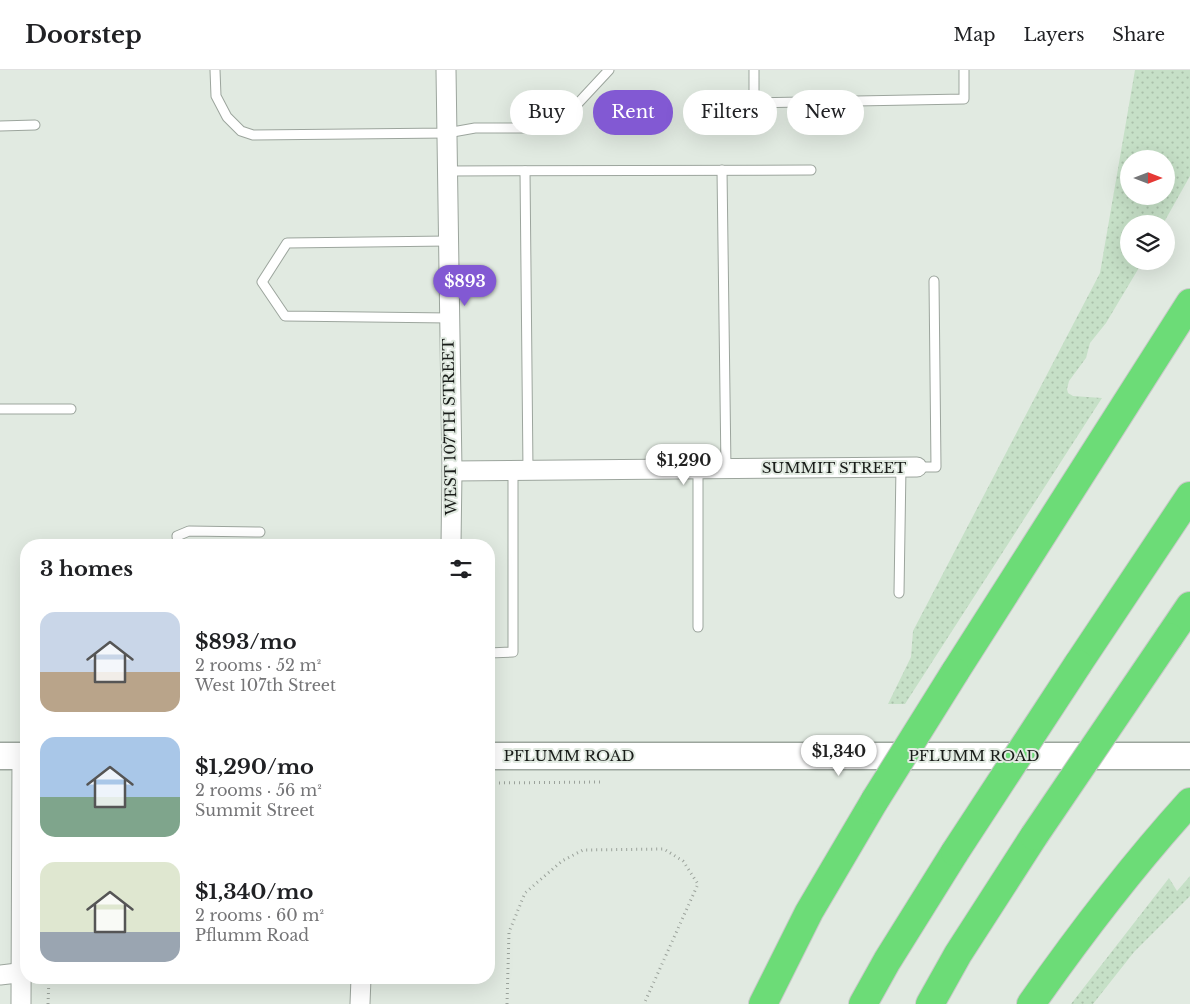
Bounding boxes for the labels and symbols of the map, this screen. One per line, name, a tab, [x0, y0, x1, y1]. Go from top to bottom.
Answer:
north arrow	[1120, 150, 1175, 205]
pin: $893	[435, 264, 495, 307]
street label: WEST 107TH STREET	[438, 338, 461, 517]
pin: $1,290	[643, 444, 725, 486]
street label: SUMMIT STREET	[762, 458, 906, 477]
pin: $1,340	[798, 734, 880, 777]
street label: PFLUMM ROAD	[503, 746, 635, 765]
street label: PFLUMM ROAD	[908, 746, 1040, 765]

